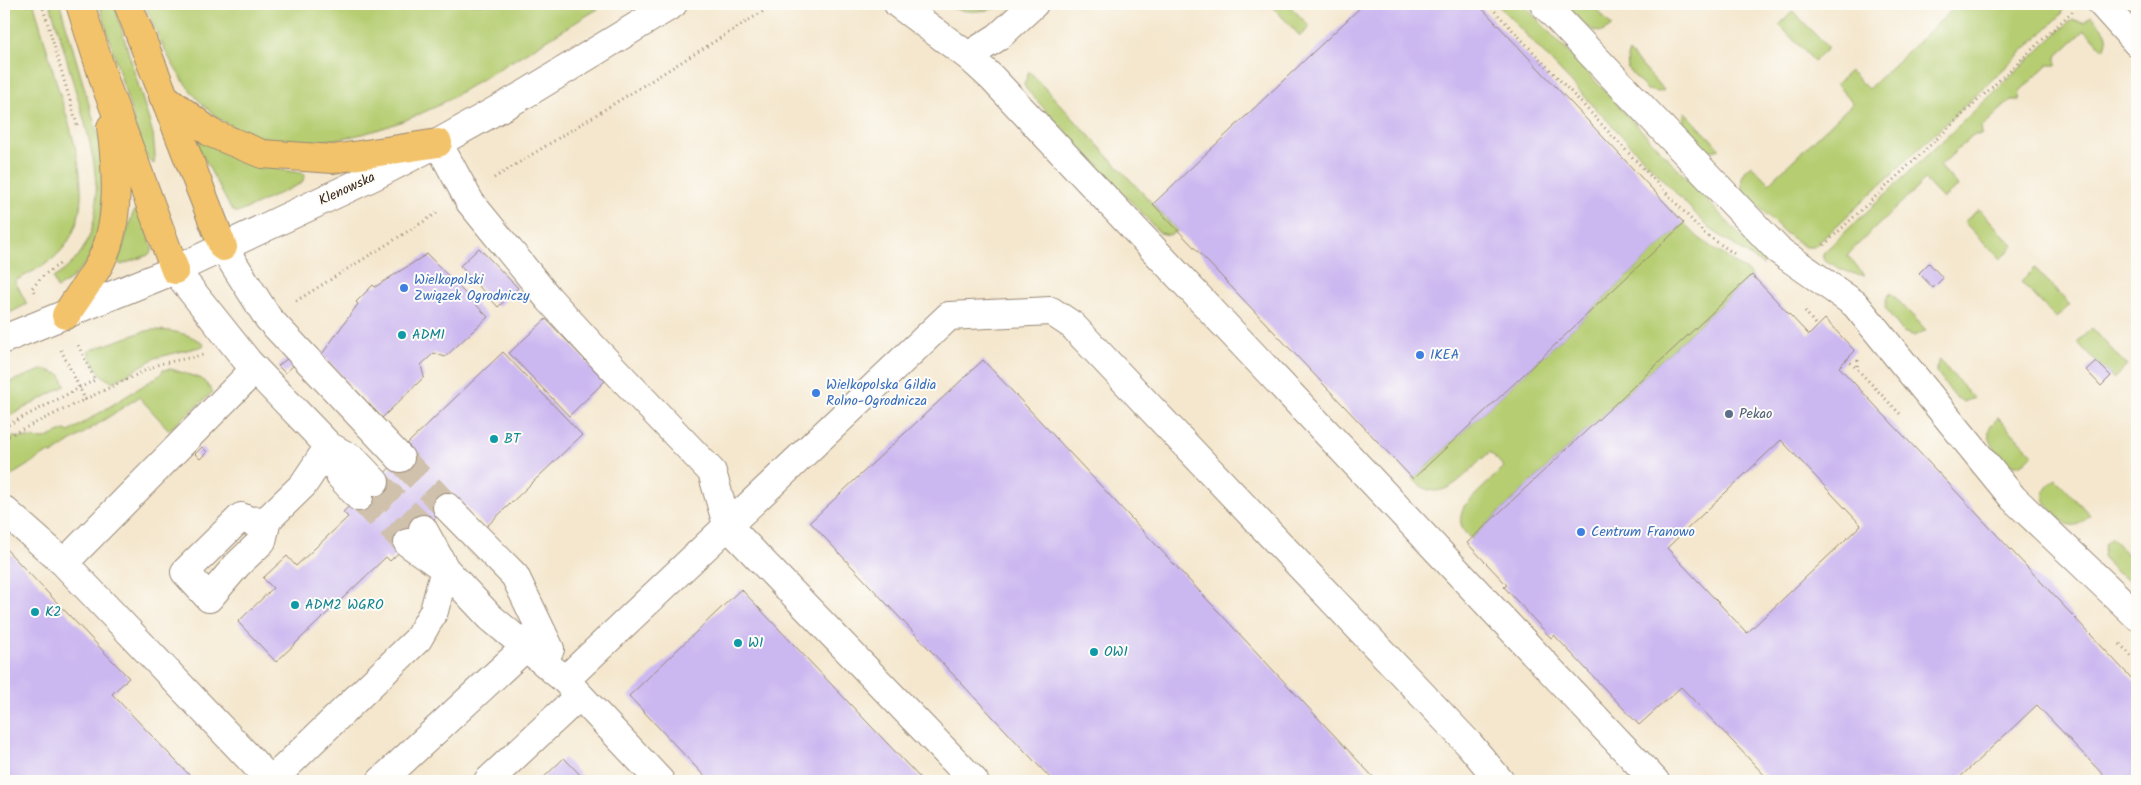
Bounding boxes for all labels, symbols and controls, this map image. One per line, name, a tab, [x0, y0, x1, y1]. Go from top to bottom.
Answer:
street label: Klenowska	[315, 166, 379, 212]
place label: Wielkopolski Związek Ogrodniczy	[414, 269, 530, 307]
marker: Wielkopolski Związek Ogrodniczy	[398, 282, 410, 294]
place label: ADM1	[412, 324, 445, 346]
marker: ADM1	[396, 329, 408, 341]
place label: IKEA	[1430, 344, 1459, 366]
marker: IKEA	[1414, 349, 1426, 361]
place label: Wielkopolska Gildia Rolno-Ogrodnicza	[826, 374, 936, 412]
marker: Wielkopolska Gildia Rolno-Ogrodnicza	[810, 387, 822, 399]
place label: Pekao	[1739, 403, 1772, 425]
marker: Pekao	[1723, 408, 1735, 420]
place label: BT	[504, 428, 522, 450]
marker: BT	[488, 433, 500, 445]
place label: Centrum Franowo	[1591, 521, 1695, 543]
marker: Centrum Franowo	[1575, 526, 1587, 538]
place label: ADM2 WGRO	[305, 594, 384, 616]
marker: ADM2 WGRO	[289, 599, 301, 611]
place label: K2	[45, 601, 61, 623]
marker: K2	[29, 606, 41, 618]
place label: W1	[748, 632, 763, 654]
marker: W1	[732, 637, 744, 649]
place label: OW1	[1104, 641, 1128, 663]
marker: OW1	[1088, 646, 1100, 658]

